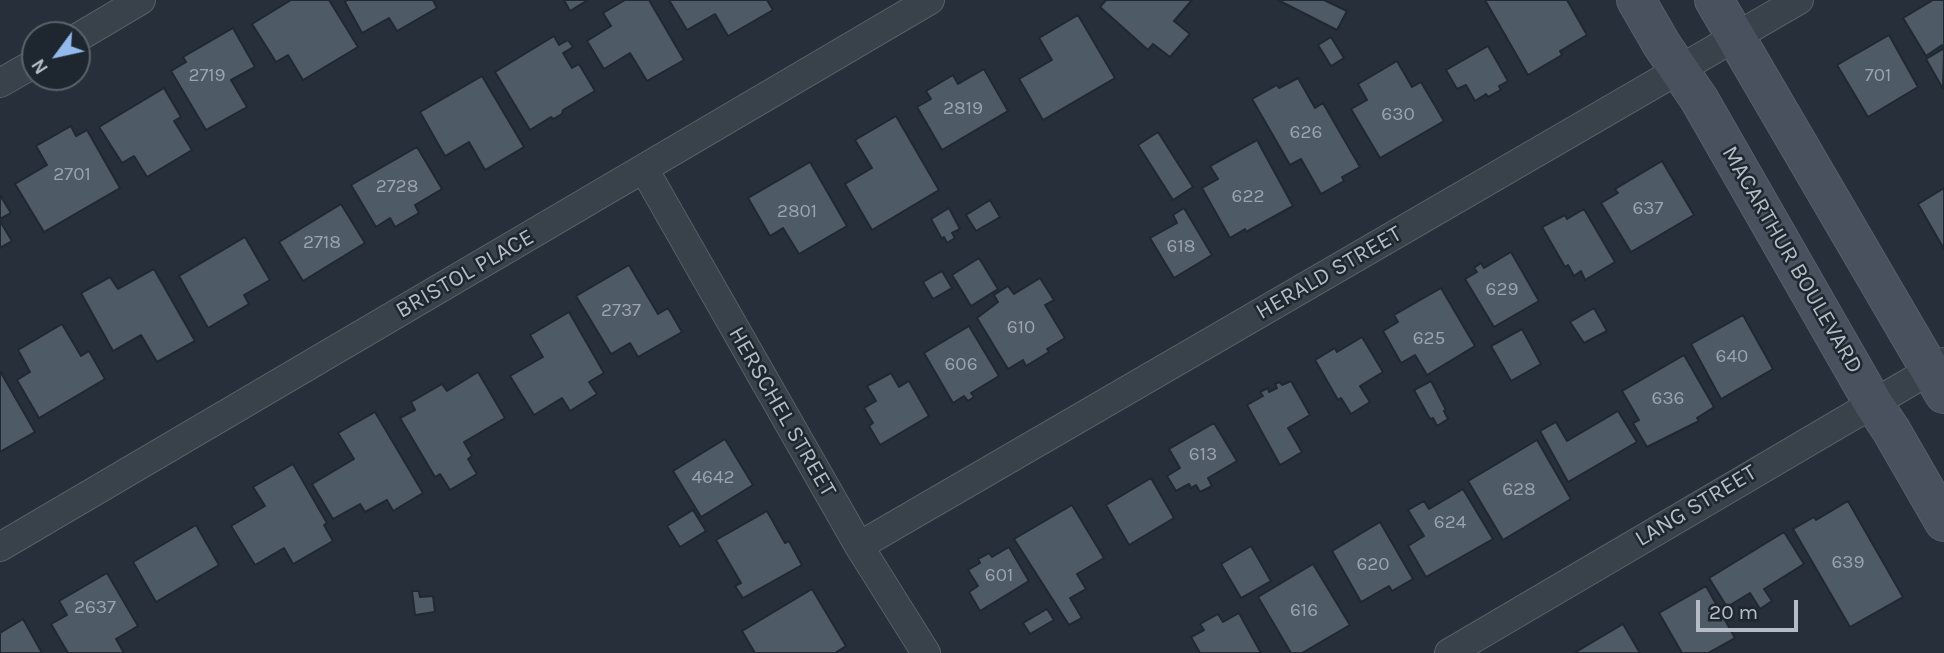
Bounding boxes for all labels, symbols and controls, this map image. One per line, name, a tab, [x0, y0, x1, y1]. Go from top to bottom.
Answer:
north arrow	[21, 21, 91, 91]
text: N	[27, 55, 53, 78]
house number: 2719	[188, 65, 226, 87]
house number: 701	[1865, 65, 1891, 87]
house number: 2819	[943, 98, 983, 120]
house number: 630	[1381, 104, 1415, 126]
house number: 626	[1290, 122, 1322, 144]
street label: MACARTHUR BOULEVARD	[1716, 141, 1868, 379]
house number: 2701	[53, 164, 91, 186]
house number: 2728	[376, 176, 418, 198]
house number: 622	[1232, 186, 1264, 208]
house number: 637	[1632, 198, 1664, 220]
house number: 2801	[777, 201, 817, 223]
street label: HERALD STREET	[1251, 220, 1407, 326]
street label: BRISTOL PLACE	[391, 223, 539, 325]
house number: 2718	[303, 232, 341, 254]
house number: 618	[1167, 236, 1195, 258]
house number: 629	[1486, 279, 1518, 301]
house number: 2737	[601, 300, 641, 322]
house number: 610	[1007, 317, 1035, 339]
street label: HERSCHEL STREET	[722, 322, 842, 502]
house number: 625	[1413, 328, 1445, 350]
house number: 640	[1716, 346, 1748, 368]
house number: 606	[944, 354, 978, 376]
house number: 636	[1652, 388, 1684, 410]
house number: 613	[1189, 444, 1217, 466]
street label: LANG STREET	[1630, 459, 1762, 553]
house number: 4642	[691, 467, 735, 489]
house number: 628	[1502, 479, 1536, 501]
house number: 624	[1434, 512, 1466, 534]
house number: 639	[1831, 552, 1865, 574]
house number: 620	[1356, 554, 1390, 576]
house number: 601	[985, 565, 1013, 587]
scale bar	[1699, 586, 1800, 630]
house number: 2637	[74, 597, 116, 619]
house number: 616	[1290, 600, 1318, 622]
text: 20 m	[1709, 600, 1758, 624]

